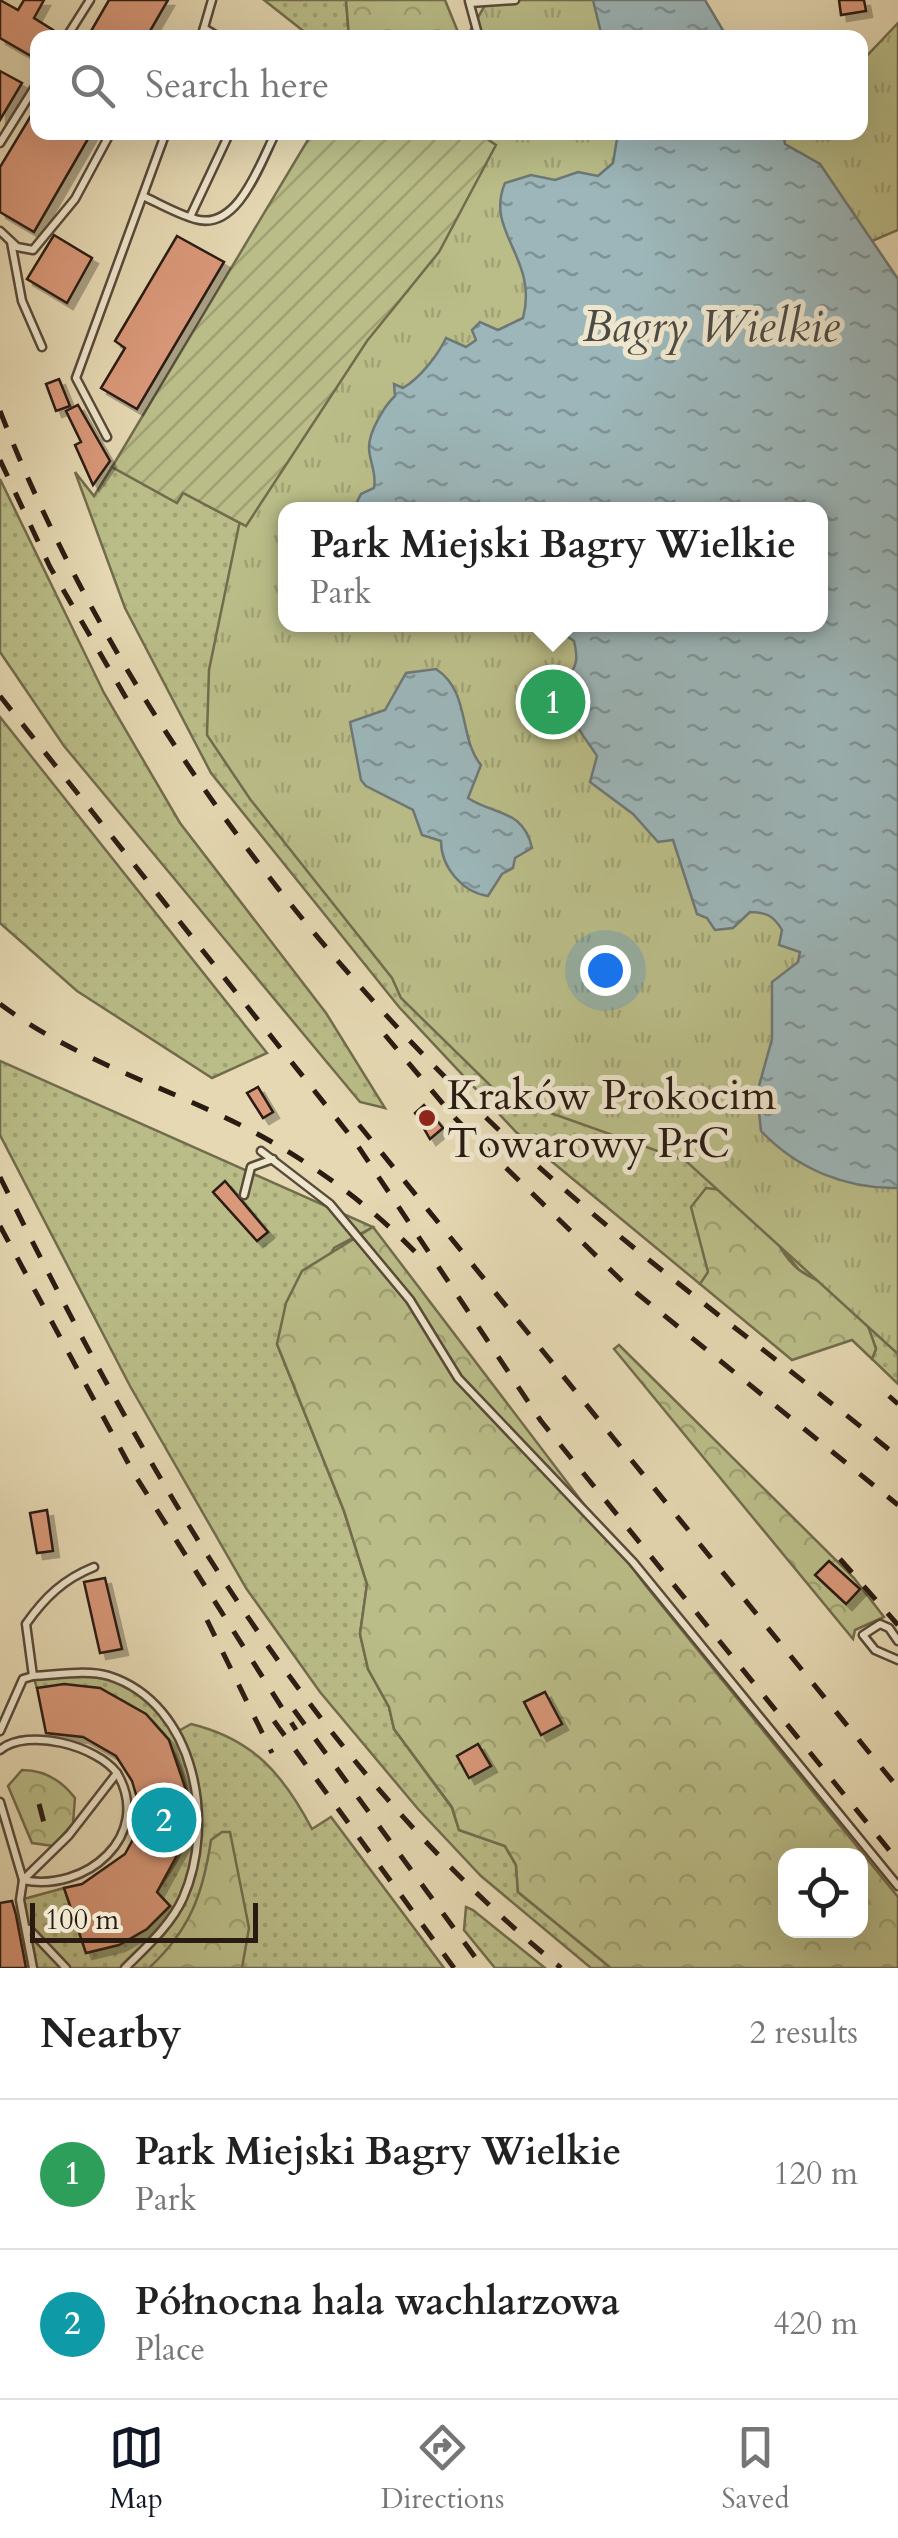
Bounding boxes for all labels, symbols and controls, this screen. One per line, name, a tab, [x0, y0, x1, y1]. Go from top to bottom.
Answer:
search box	[30, 30, 868, 140]
icon: search	[65, 58, 120, 113]
text: Search here	[145, 59, 329, 111]
water label: Bagry Wielkie	[582, 296, 840, 357]
popup	[278, 502, 828, 632]
text: Park Miejski Bagry Wielkie	[310, 519, 796, 571]
text: Park	[310, 571, 371, 615]
pin: 1	[520, 664, 586, 740]
your location	[580, 945, 631, 996]
place label: Kraków Prokocim Towarowy PrC	[447, 1067, 777, 1172]
marker: Kraków Prokocim Towarowy PrC	[416, 1107, 438, 1129]
pin: 2	[132, 1782, 196, 1858]
map controls	[778, 1848, 868, 1938]
button: locate	[778, 1848, 868, 1938]
scale bar	[30, 1898, 258, 1942]
text: 100 m	[45, 1901, 119, 1939]
text: Nearby	[40, 2005, 182, 2062]
text: 2 results	[750, 2011, 858, 2055]
text: Park Miejski Bagry Wielkie	[135, 2126, 621, 2178]
text: 1	[64, 2152, 81, 2196]
text: 120 m	[773, 2152, 858, 2196]
text: Park	[135, 2178, 197, 2222]
text: Północna hala wachlarzowa	[135, 2276, 620, 2328]
text: 2	[64, 2302, 81, 2346]
text: 420 m	[773, 2302, 858, 2346]
text: Place	[135, 2328, 205, 2372]
tab: Map	[109, 2420, 164, 2518]
tab: Directions	[381, 2420, 504, 2518]
tab: Saved	[721, 2420, 789, 2518]

